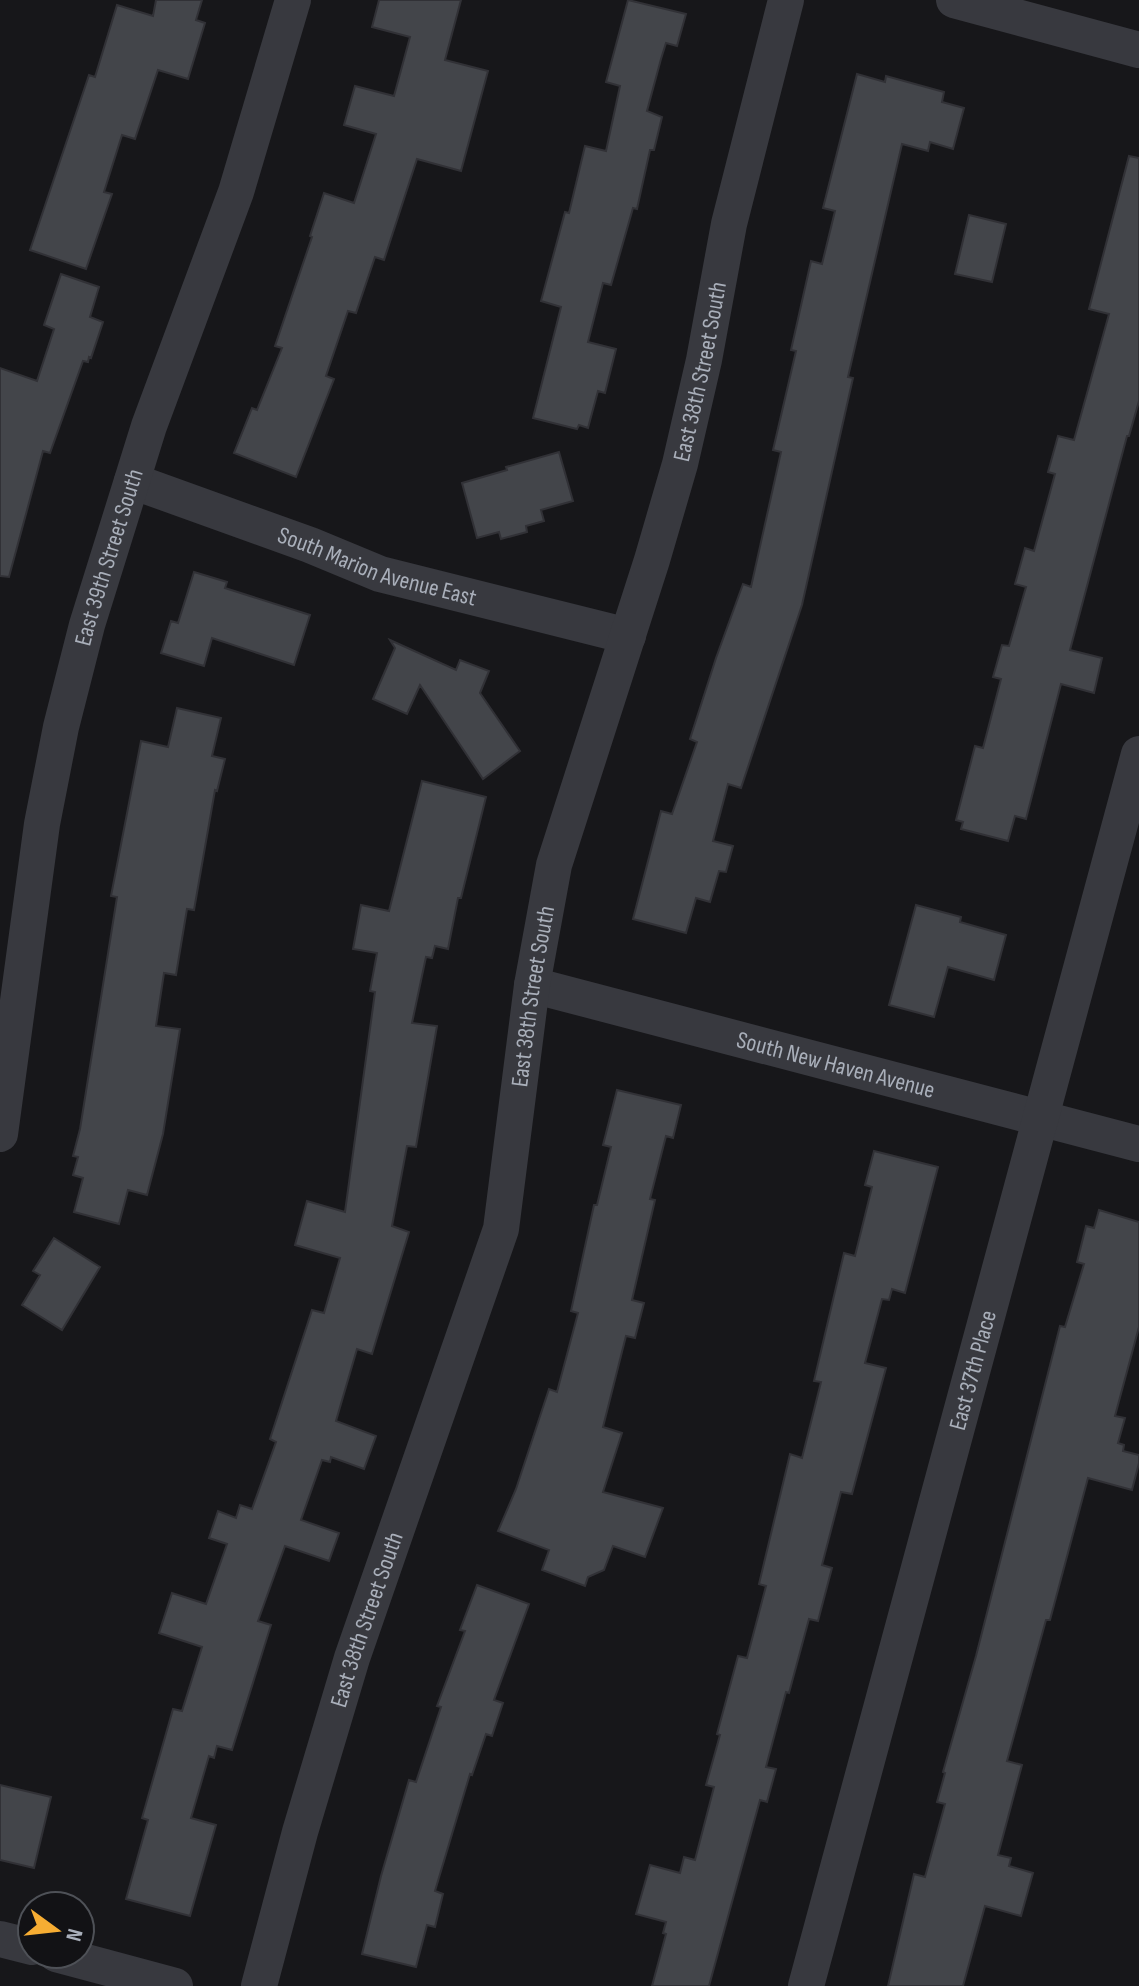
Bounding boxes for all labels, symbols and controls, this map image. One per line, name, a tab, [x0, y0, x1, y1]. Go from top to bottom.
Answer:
street label: East 38th Street South	[667, 279, 733, 464]
street label: East 39th Street South	[68, 465, 149, 649]
street label: South Marion Avenue East	[274, 520, 480, 612]
street label: East 38th Street South	[505, 903, 561, 1089]
street label: South New Haven Avenue	[734, 1025, 938, 1104]
street label: East 37th Place	[942, 1307, 1003, 1433]
street label: East 38th Street South	[324, 1528, 409, 1711]
north arrow	[16, 1890, 96, 1970]
text: N	[59, 1926, 88, 1944]

